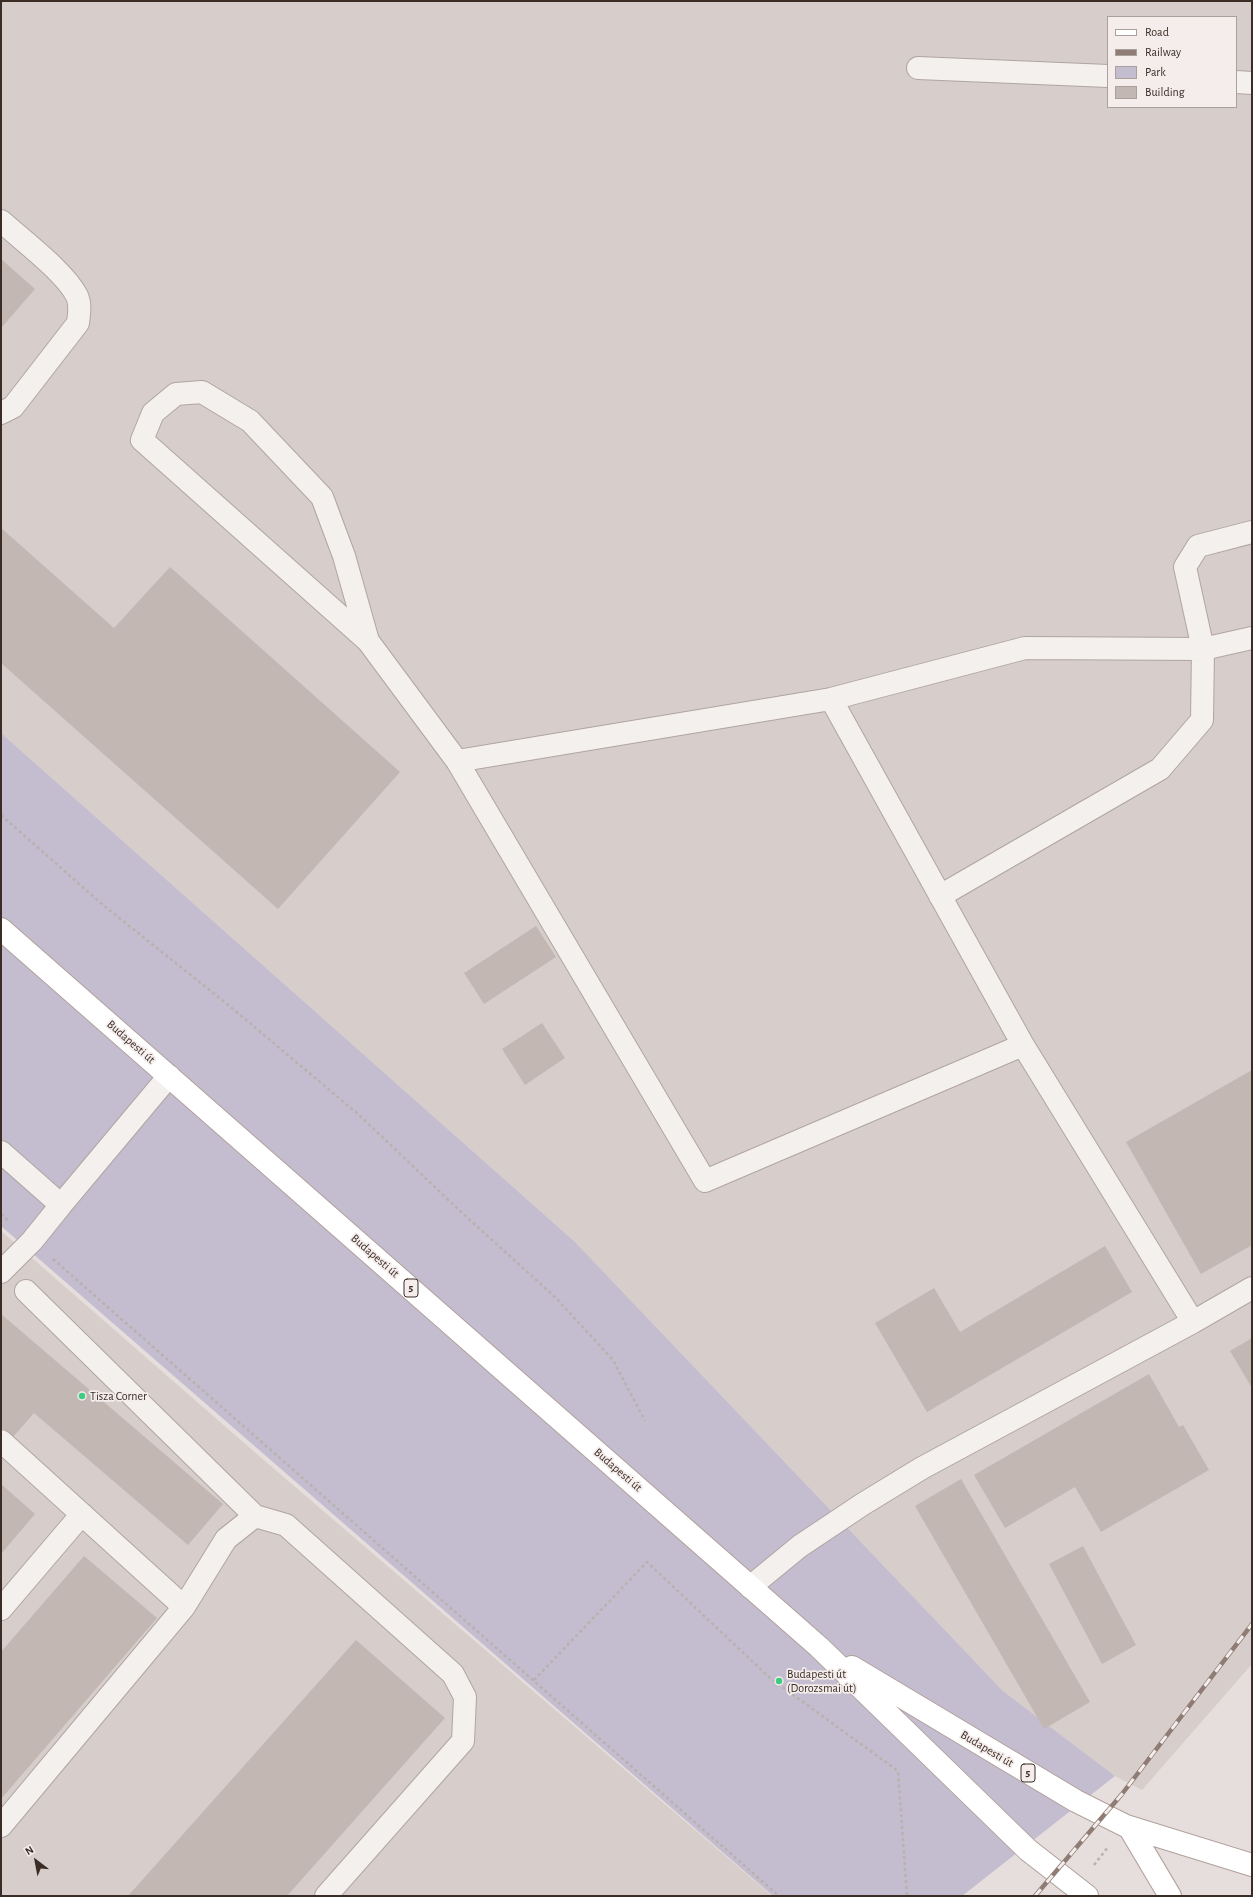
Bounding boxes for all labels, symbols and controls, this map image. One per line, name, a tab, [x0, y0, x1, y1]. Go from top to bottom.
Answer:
legend	[1107, 16, 1237, 108]
text: Road	[1145, 26, 1169, 38]
text: Railway	[1145, 46, 1181, 58]
text: Park	[1145, 66, 1166, 78]
text: Building	[1145, 86, 1185, 98]
street label: Budapesti út	[104, 1017, 158, 1067]
street label: Budapesti út	[348, 1231, 402, 1281]
road number: 5	[404, 1279, 418, 1297]
place label: Tisza Corner	[90, 1389, 147, 1403]
marker: Tisza Corner	[77, 1391, 87, 1401]
street label: Budapesti út	[591, 1445, 645, 1495]
place label: Budapesti út (Dorozsmai út)	[787, 1667, 857, 1695]
marker: Budapesti út (Dorozsmai út)	[774, 1676, 784, 1686]
street label: Budapesti út	[958, 1728, 1016, 1770]
road number: 5	[1021, 1764, 1035, 1782]
north arrow	[16, 1841, 56, 1881]
text: N	[23, 1844, 36, 1857]

